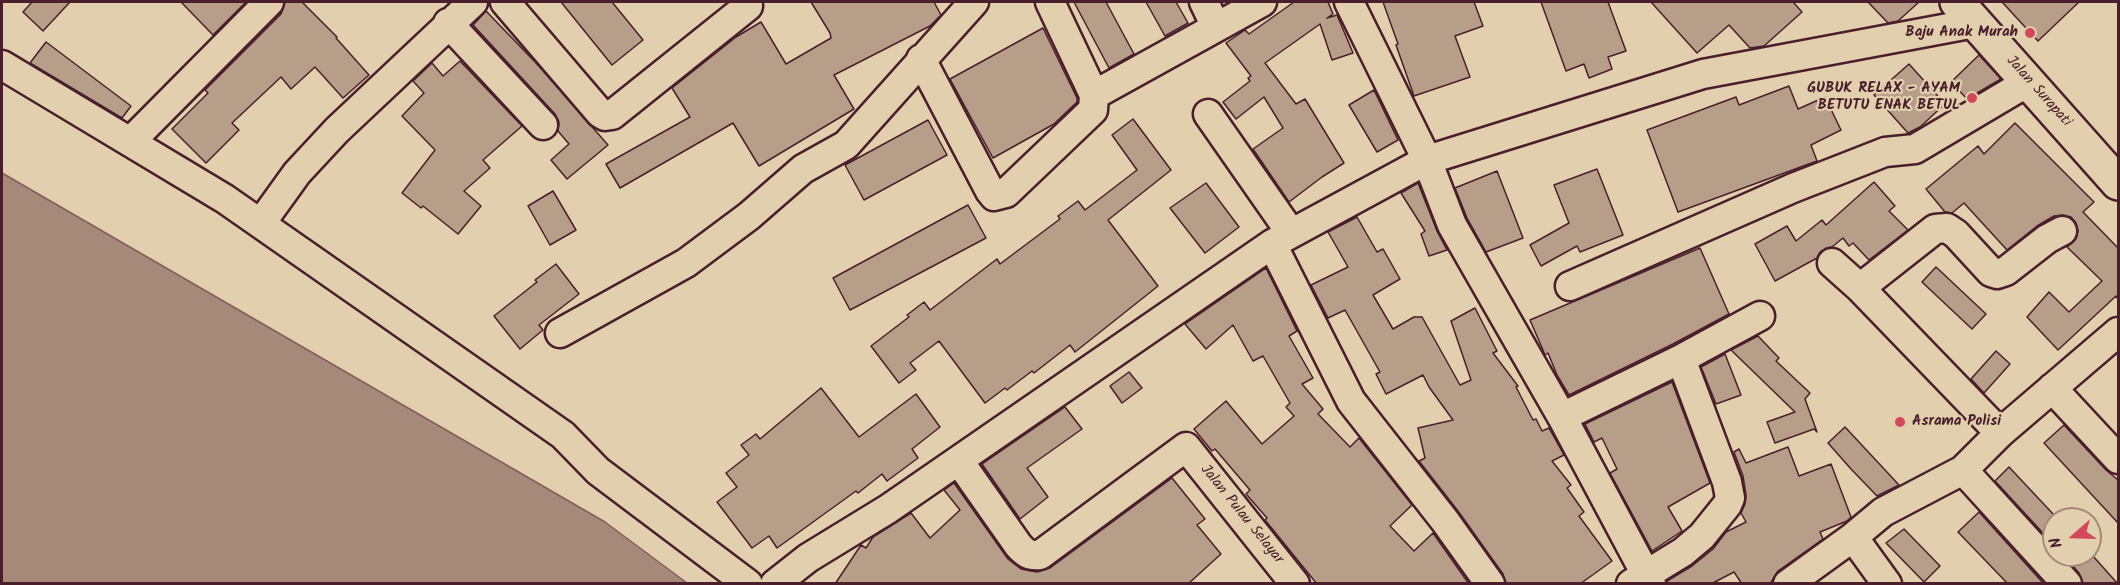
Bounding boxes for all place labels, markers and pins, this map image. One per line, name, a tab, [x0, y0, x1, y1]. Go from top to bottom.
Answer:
place label: Baju Anak Murah	[1905, 24, 2018, 42]
marker: Baju Anak Murah	[2023, 26, 2037, 40]
place label: GUBUK RELAX - AYAM BETUTU ENAK BETUL	[1807, 80, 1960, 115]
marker: GUBUK RELAX - AYAM BETUTU ENAK BETUL	[1965, 91, 1979, 105]
place label: Asrama Polisi	[1912, 413, 2001, 431]
marker: Asrama Polisi	[1893, 415, 1907, 429]

